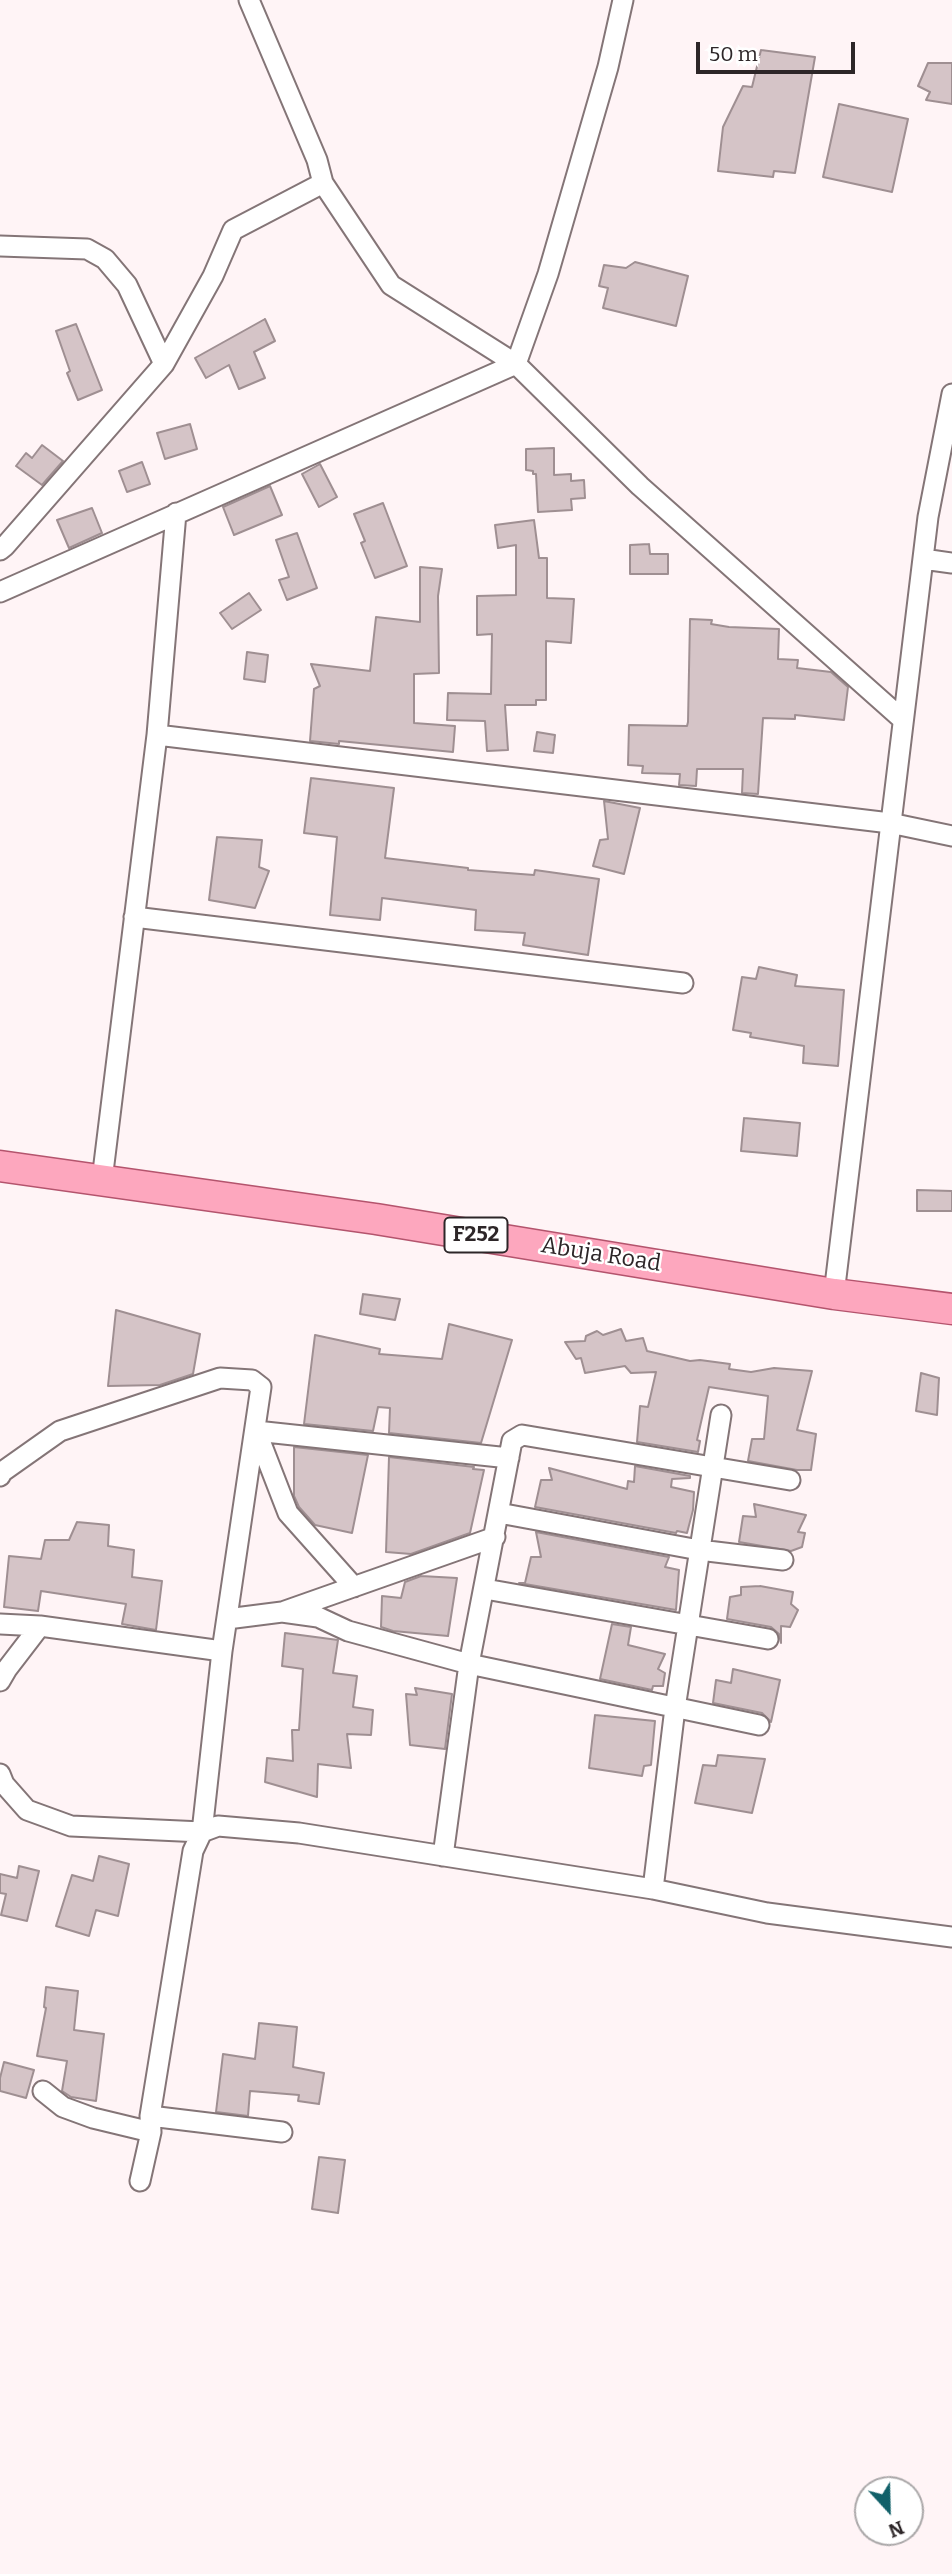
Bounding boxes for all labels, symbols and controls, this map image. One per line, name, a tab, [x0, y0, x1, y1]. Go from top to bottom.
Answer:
scale bar	[700, 28, 859, 72]
text: 50 m	[709, 41, 758, 67]
road number: F252	[444, 1218, 508, 1252]
street label: Abuja Road	[539, 1232, 663, 1278]
north arrow	[854, 2476, 924, 2546]
text: N	[885, 2516, 907, 2542]

